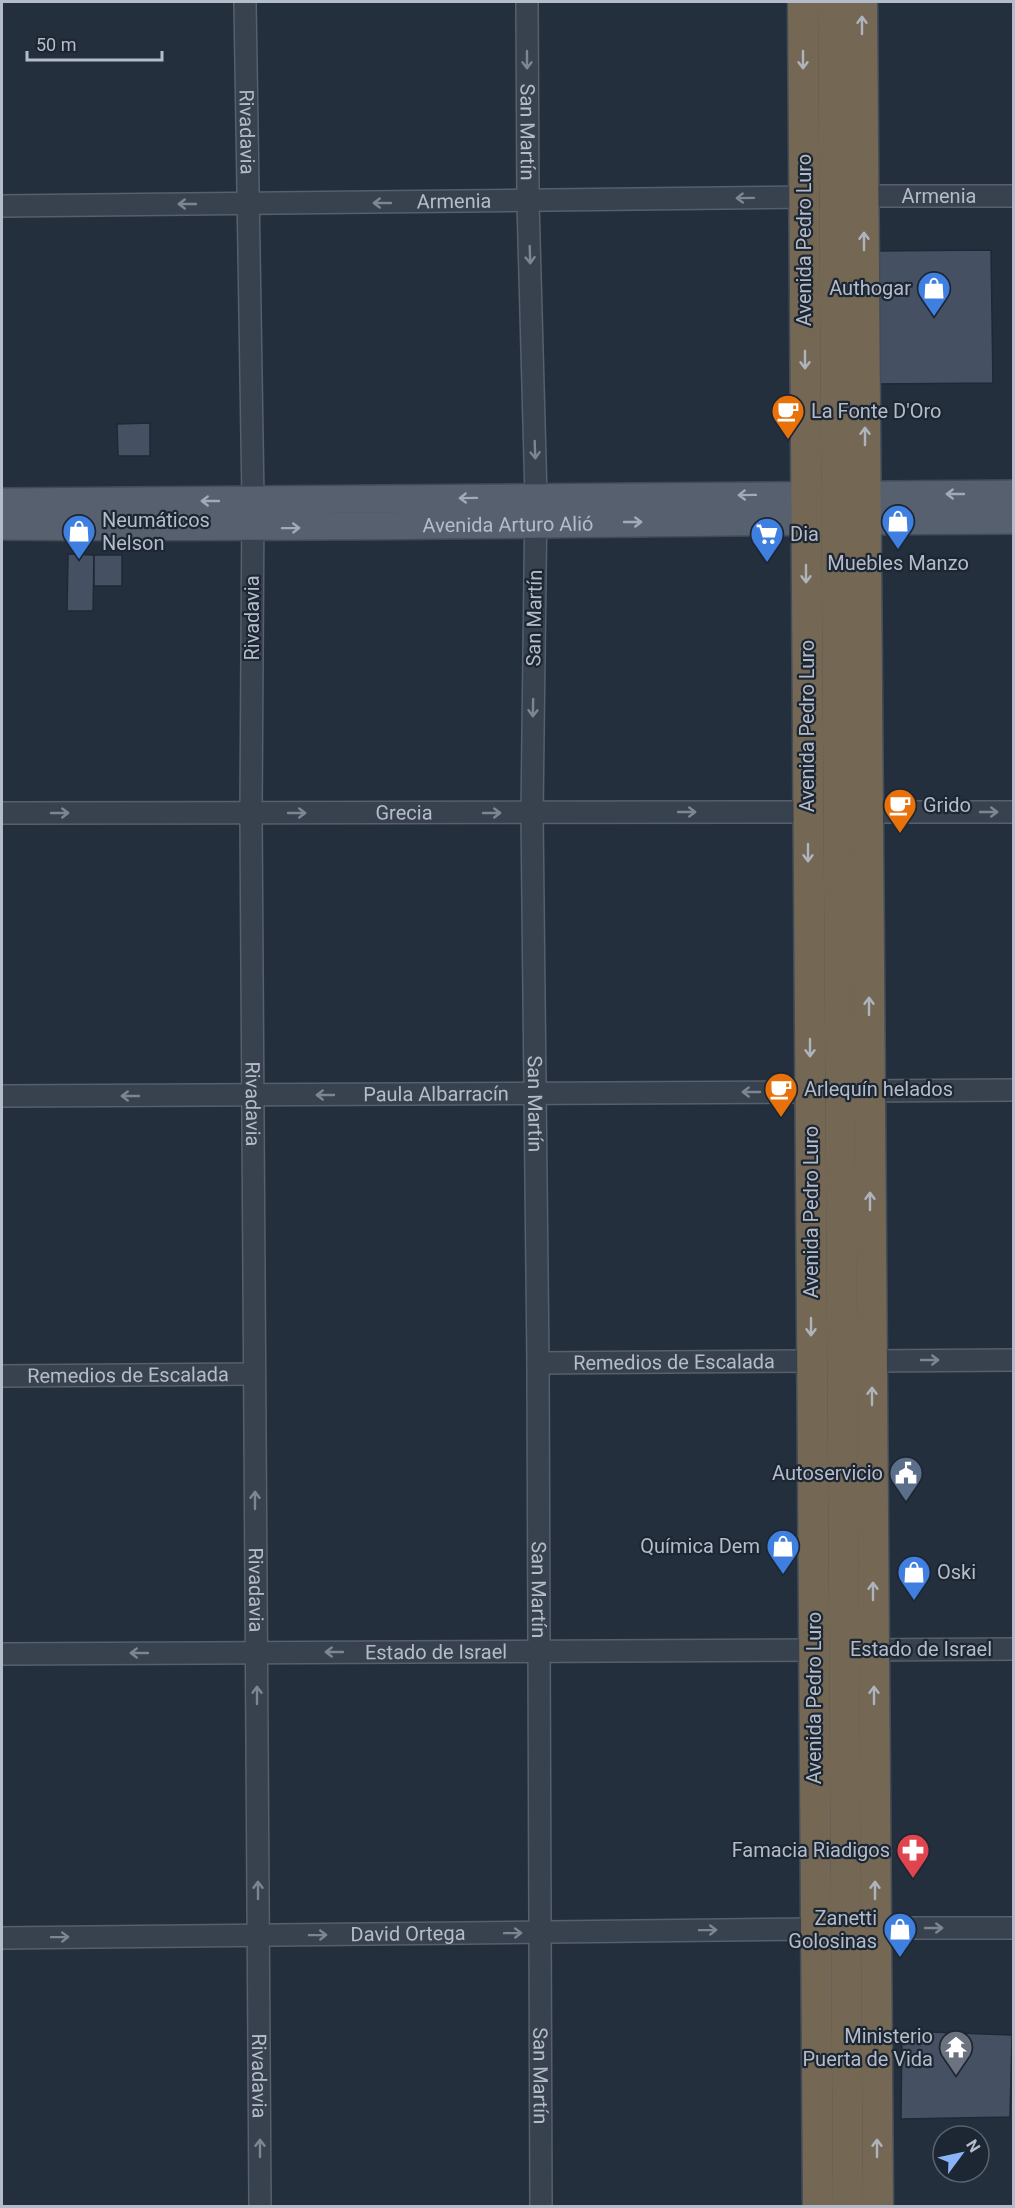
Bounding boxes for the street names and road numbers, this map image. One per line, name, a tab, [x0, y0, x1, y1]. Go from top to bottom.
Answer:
street label: San Martín	[515, 83, 540, 181]
street label: Rivadavia	[234, 89, 260, 175]
street label: Avenida Pedro Luro	[792, 154, 816, 326]
street label: Armenia	[902, 184, 976, 208]
street label: Armenia	[416, 189, 492, 213]
street label: Avenida Arturo Alió	[422, 512, 594, 537]
street label: San Martín	[521, 569, 547, 667]
street label: Rivadavia	[240, 575, 264, 661]
street label: Avenida Pedro Luro	[795, 640, 819, 812]
street label: Grecia	[375, 800, 433, 825]
street label: San Martín	[523, 1055, 548, 1152]
street label: Rivadavia	[241, 1061, 265, 1147]
street label: Paula Albarracín	[363, 1082, 509, 1106]
street label: Avenida Pedro Luro	[799, 1126, 823, 1298]
street label: Remedios de Escalada	[573, 1349, 775, 1375]
street label: Remedios de Escalada	[27, 1362, 229, 1388]
street label: San Martín	[527, 1541, 551, 1638]
street label: Rivadavia	[244, 1547, 268, 1633]
street label: Avenida Pedro Luro	[802, 1612, 826, 1784]
street label: Estado de Israel	[850, 1637, 992, 1661]
street label: Estado de Israel	[365, 1640, 507, 1664]
street label: David Ortega	[350, 1921, 466, 1946]
street label: San Martín	[528, 2027, 553, 2124]
street label: Rivadavia	[247, 2033, 271, 2119]

